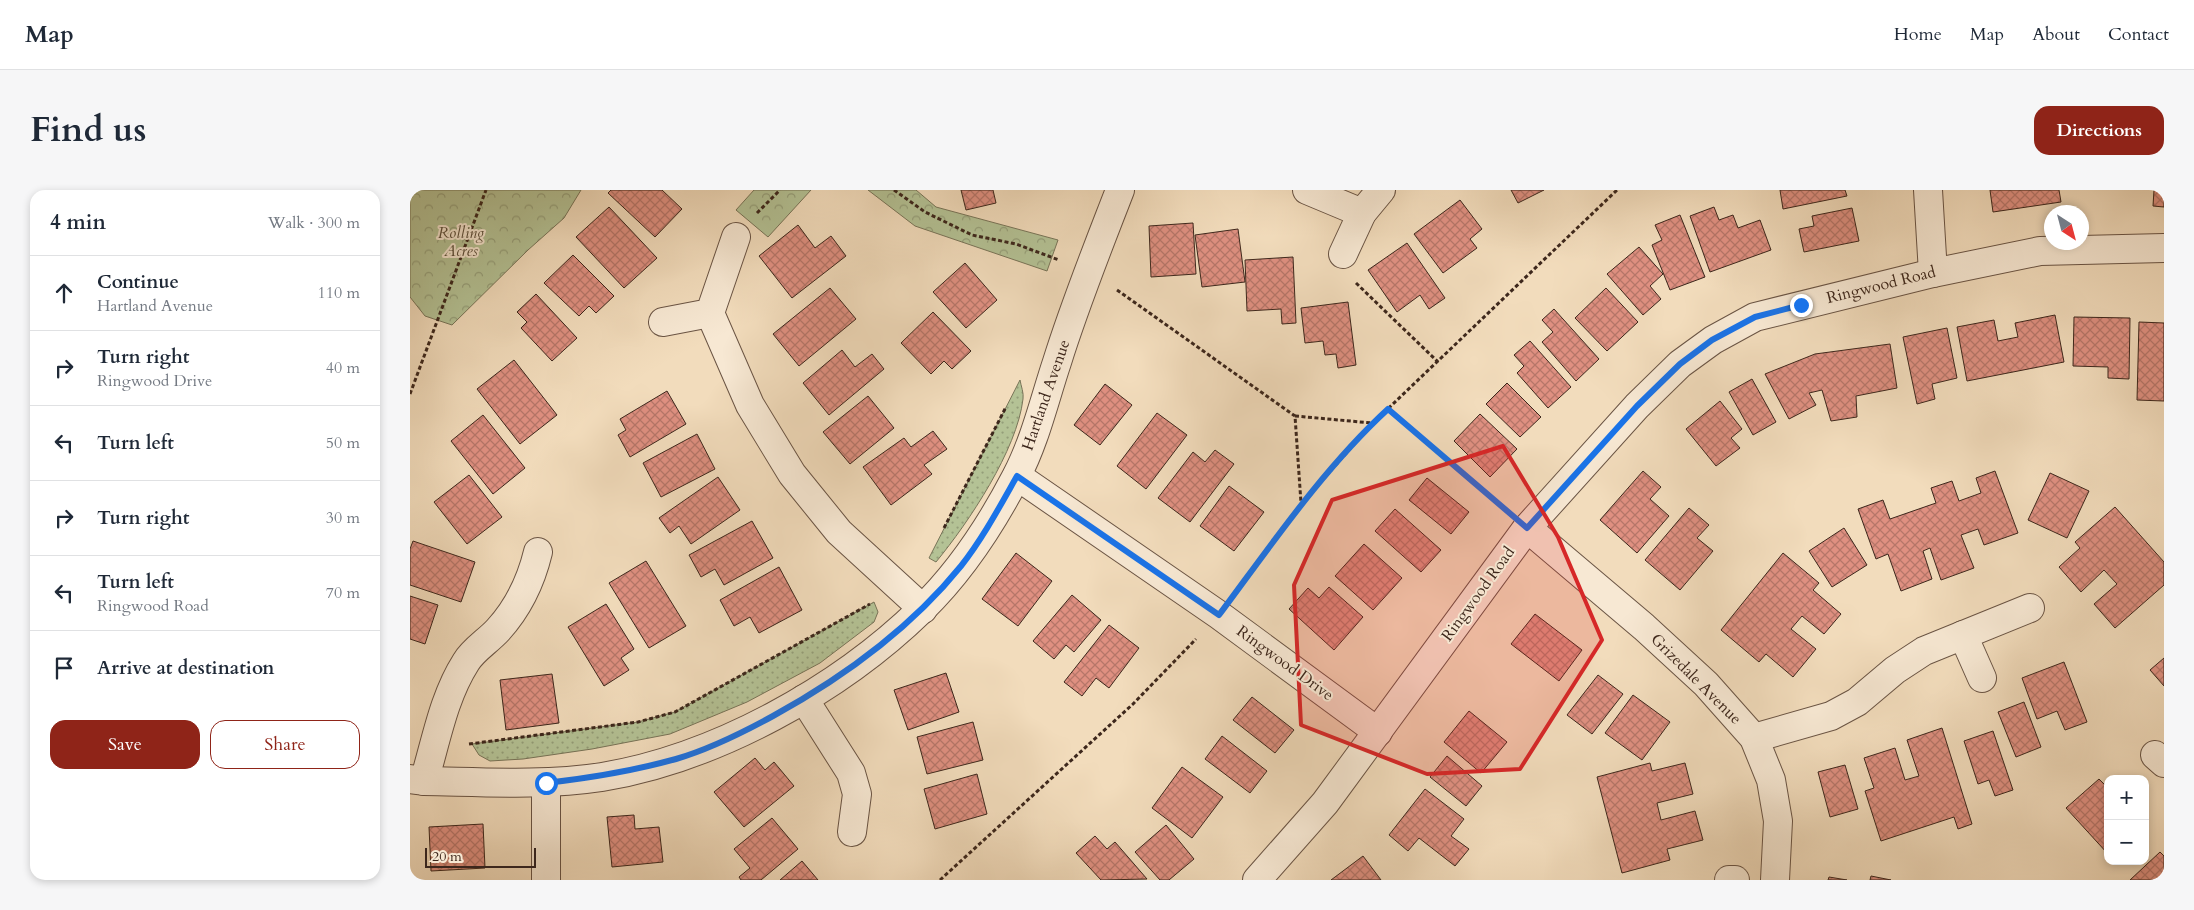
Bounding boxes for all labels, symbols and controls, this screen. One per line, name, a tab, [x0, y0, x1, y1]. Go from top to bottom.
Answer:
text: Map	[25, 18, 74, 51]
text: Home	[1894, 22, 1942, 47]
text: Map	[1970, 22, 2004, 47]
text: About	[2032, 22, 2080, 47]
text: Contact	[2108, 22, 2169, 47]
text: Find us	[30, 106, 146, 154]
button: Directions	[2034, 106, 2164, 155]
north arrow	[2044, 205, 2089, 250]
text: 4 min	[50, 208, 106, 237]
text: Walk · 300 m	[268, 212, 360, 234]
park label: Rolling Acres	[438, 222, 485, 262]
street label: Ringwood Road	[1824, 261, 1938, 309]
text: Continue	[97, 269, 179, 295]
icon: ahead	[50, 279, 78, 307]
text: 110 m	[318, 282, 360, 304]
route end	[1790, 294, 1813, 317]
text: Hartland Avenue	[97, 295, 213, 317]
street label: Hartland Avenue	[1017, 337, 1075, 453]
text: Turn right	[97, 344, 189, 370]
icon: right	[50, 354, 78, 382]
text: 40 m	[326, 357, 360, 379]
text: Ringwood Drive	[97, 370, 212, 392]
icon: left	[50, 429, 78, 457]
text: Turn left	[97, 430, 174, 456]
text: 50 m	[326, 432, 360, 454]
icon: right	[50, 504, 78, 532]
text: Turn right	[97, 505, 189, 531]
text: 30 m	[326, 507, 360, 529]
street label: Ringwood Road	[1436, 542, 1520, 646]
text: Turn left	[97, 569, 174, 595]
icon: left	[50, 579, 78, 607]
text: 70 m	[326, 582, 360, 604]
text: Ringwood Road	[97, 595, 209, 617]
street label: Ringwood Drive	[1232, 620, 1338, 706]
street label: Grizedale Avenue	[1646, 629, 1746, 729]
icon: arrive	[50, 654, 78, 682]
text: Arrive at destination	[97, 655, 274, 681]
button: Save	[50, 720, 200, 769]
button: Share	[210, 720, 360, 769]
route start	[535, 772, 558, 795]
map controls	[2104, 775, 2149, 865]
button: +	[2104, 775, 2149, 820]
button: −	[2104, 820, 2149, 865]
scale bar	[425, 845, 536, 868]
text: 20 m	[432, 847, 462, 866]

